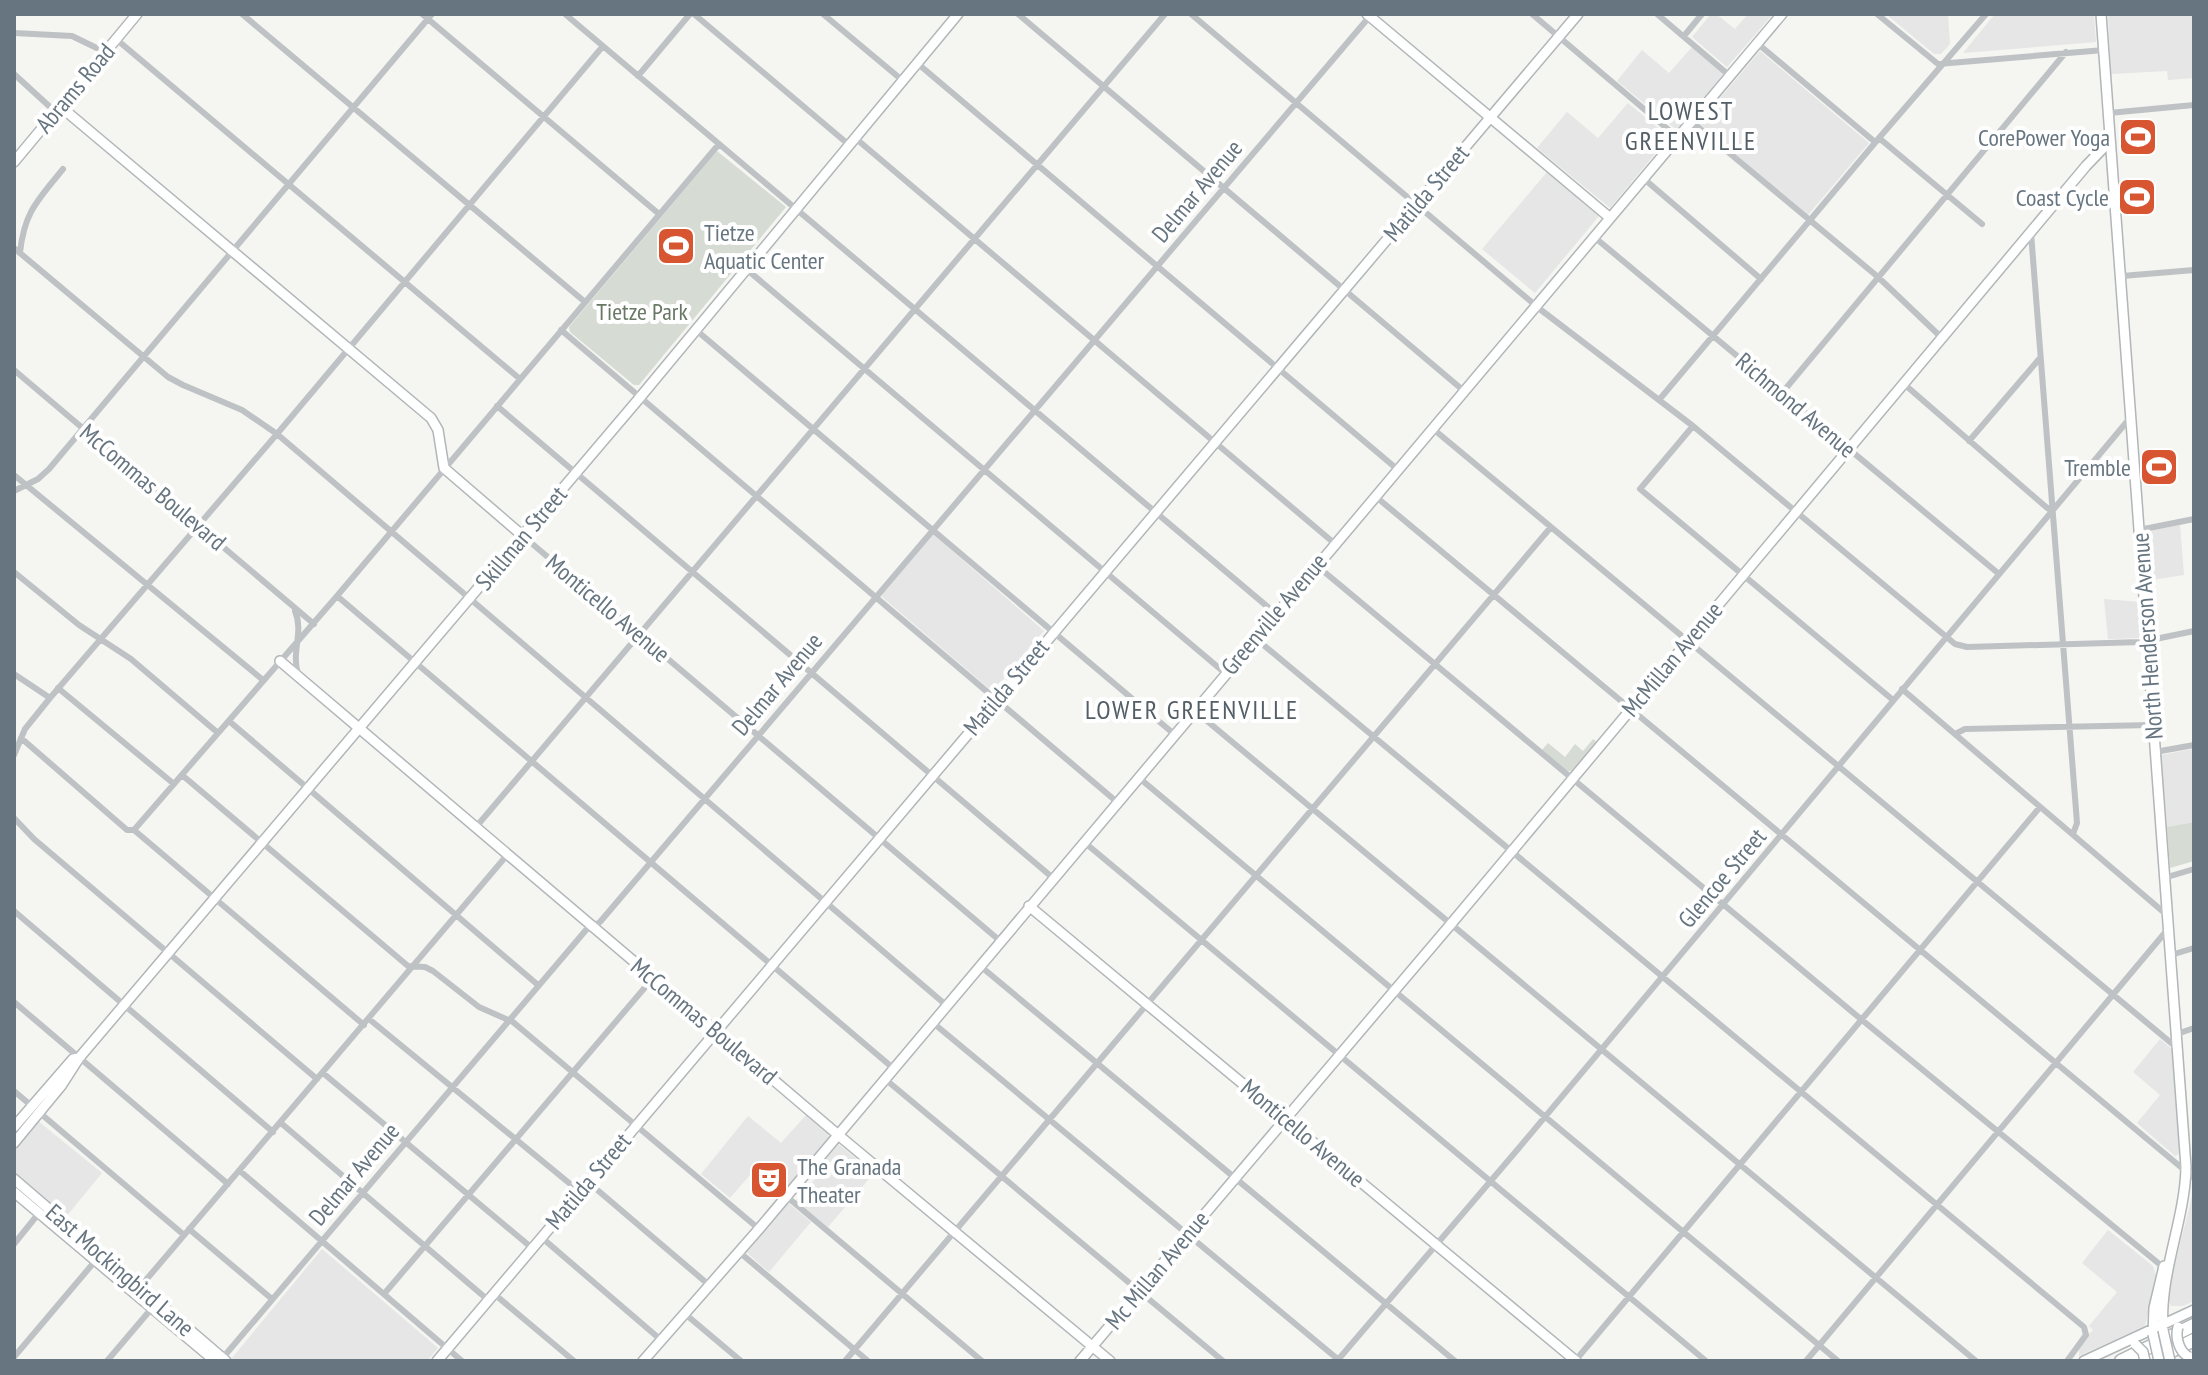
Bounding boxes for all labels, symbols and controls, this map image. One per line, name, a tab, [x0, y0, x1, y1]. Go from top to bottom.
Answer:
street label: Abrams Road	[29, 37, 121, 139]
district label: LOWEST GREENVILLE	[1625, 94, 1757, 157]
sports icon: CorePower Yoga	[2117, 116, 2159, 158]
place label: CorePower Yoga	[1978, 122, 2110, 153]
street label: Delmar Avenue	[1145, 133, 1249, 249]
street label: Matilda Street	[1377, 138, 1476, 248]
sports icon: Coast Cycle	[2116, 176, 2158, 218]
place label: Coast Cycle	[2016, 182, 2109, 213]
place label: Tietze Aquatic Center	[704, 217, 825, 276]
sports icon: Tietze Aquatic Center	[655, 225, 697, 267]
park label: Tietze Park	[596, 296, 688, 327]
street label: Richmond Avenue	[1729, 346, 1863, 464]
street label: McCommas Boulevard	[73, 417, 233, 557]
sports icon: Tremble	[2138, 446, 2180, 488]
place label: Tremble	[2064, 452, 2131, 483]
street label: Skillman Street	[468, 479, 574, 596]
street label: North Henderson Avenue	[2124, 532, 2170, 740]
street label: Monticello Avenue	[540, 547, 676, 669]
street label: Greenville Avenue	[1214, 547, 1334, 681]
street label: McMillan Avenue	[1615, 595, 1729, 723]
street label: Delmar Avenue	[725, 626, 829, 742]
street label: Matilda Street	[957, 632, 1056, 742]
district label: LOWER GREENVILLE	[1085, 693, 1299, 726]
street label: Glencoe Street	[1671, 821, 1773, 934]
street label: McCommas Boulevard	[624, 951, 784, 1091]
street label: Monticello Avenue	[1235, 1072, 1371, 1194]
street label: Delmar Avenue	[302, 1116, 406, 1232]
street label: Matilda Street	[539, 1126, 638, 1236]
place label: The Granada Theater	[797, 1151, 901, 1210]
theatre icon: The Granada Theater	[748, 1159, 790, 1201]
street label: East Mockingbird Lane	[39, 1197, 201, 1343]
street label: Mc Millan Avenue	[1098, 1204, 1216, 1336]

